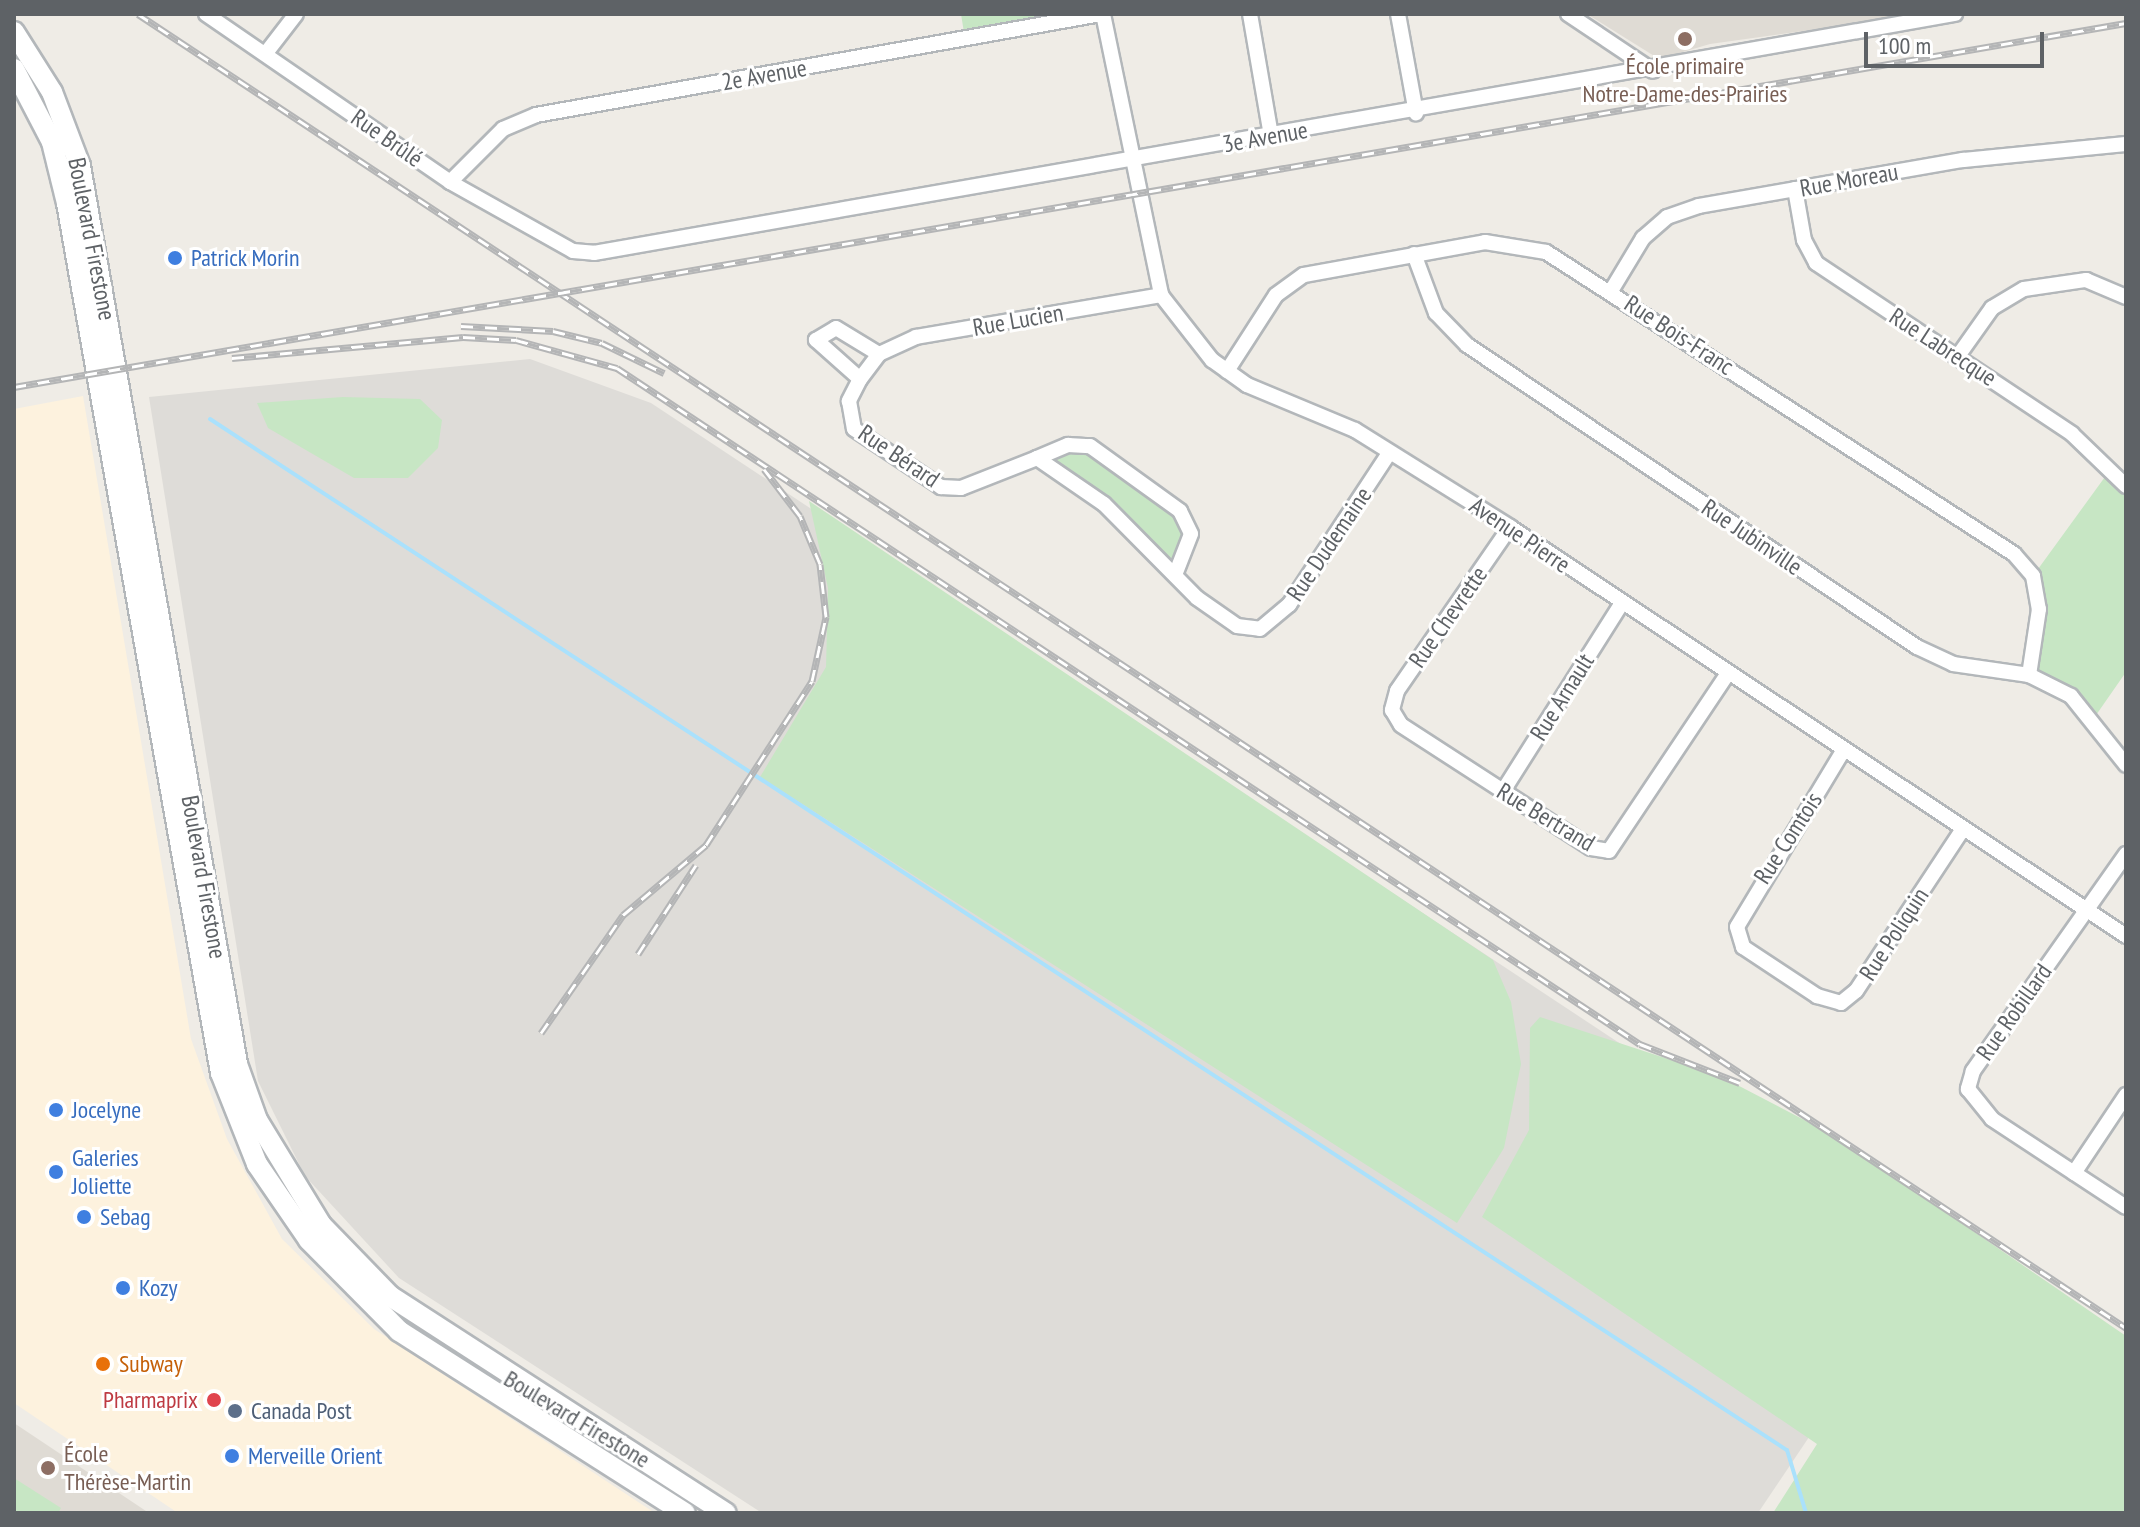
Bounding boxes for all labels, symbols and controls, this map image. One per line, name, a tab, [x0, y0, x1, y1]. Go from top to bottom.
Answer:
scale bar	[1868, 16, 2048, 66]
marker: École primaire Notre-Dame-des-Prairies	[1676, 30, 1694, 48]
text: 100 m	[1878, 30, 1931, 61]
place label: École primaire Notre-Dame-des-Prairies	[1583, 52, 1787, 108]
street label: 2e Avenue	[719, 53, 809, 97]
street label: Rue Brûlé	[346, 103, 428, 173]
street label: 3e Avenue	[1220, 115, 1310, 159]
street label: Boulevard Firestone	[62, 155, 122, 323]
street label: Rue Moreau	[1798, 157, 1900, 203]
place label: Patrick Morin	[191, 244, 300, 272]
marker: Patrick Morin	[166, 249, 184, 267]
street label: Rue Bois-Franc	[1619, 289, 1739, 381]
street label: Rue Lucien	[971, 298, 1065, 342]
street label: Rue Labrecque	[1884, 302, 2002, 392]
street label: Rue Bérard	[853, 419, 945, 493]
street label: Rue Dudemaine	[1280, 482, 1378, 606]
street label: Avenue Pierre	[1464, 491, 1576, 579]
street label: Rue Jubinville	[1696, 493, 1808, 581]
street label: Rue Chevrette	[1403, 561, 1493, 673]
street label: Rue Arnault	[1524, 648, 1600, 746]
street label: Rue Bertrand	[1492, 777, 1600, 857]
street label: Rue Comtois	[1748, 787, 1828, 889]
street label: Boulevard Firestone	[175, 793, 233, 961]
street label: Rue Poliquin	[1853, 882, 1935, 986]
street label: Rue Robillard	[1970, 958, 2058, 1066]
place label: Jocelyne	[72, 1096, 141, 1124]
marker: Jocelyne	[47, 1101, 65, 1119]
place label: Galeries Joliette	[72, 1144, 139, 1200]
marker: Galeries Joliette	[47, 1163, 65, 1181]
place label: Sebag	[100, 1203, 151, 1231]
marker: Sebag	[75, 1208, 93, 1226]
place label: Kozy	[139, 1274, 177, 1302]
marker: Kozy	[114, 1279, 132, 1297]
place label: Subway	[119, 1350, 183, 1378]
marker: Subway	[94, 1355, 112, 1373]
street label: Boulevard Firestone	[499, 1364, 655, 1474]
place label: Pharmaprix	[103, 1386, 198, 1414]
marker: Pharmaprix	[205, 1391, 223, 1409]
place label: Canada Post	[251, 1397, 352, 1425]
marker: Canada Post	[226, 1402, 244, 1420]
place label: École Thérèse-Martin	[64, 1440, 191, 1496]
place label: Merveille Orient	[248, 1442, 382, 1470]
marker: Merveille Orient	[223, 1447, 241, 1465]
marker: École Thérèse-Martin	[39, 1459, 57, 1477]

